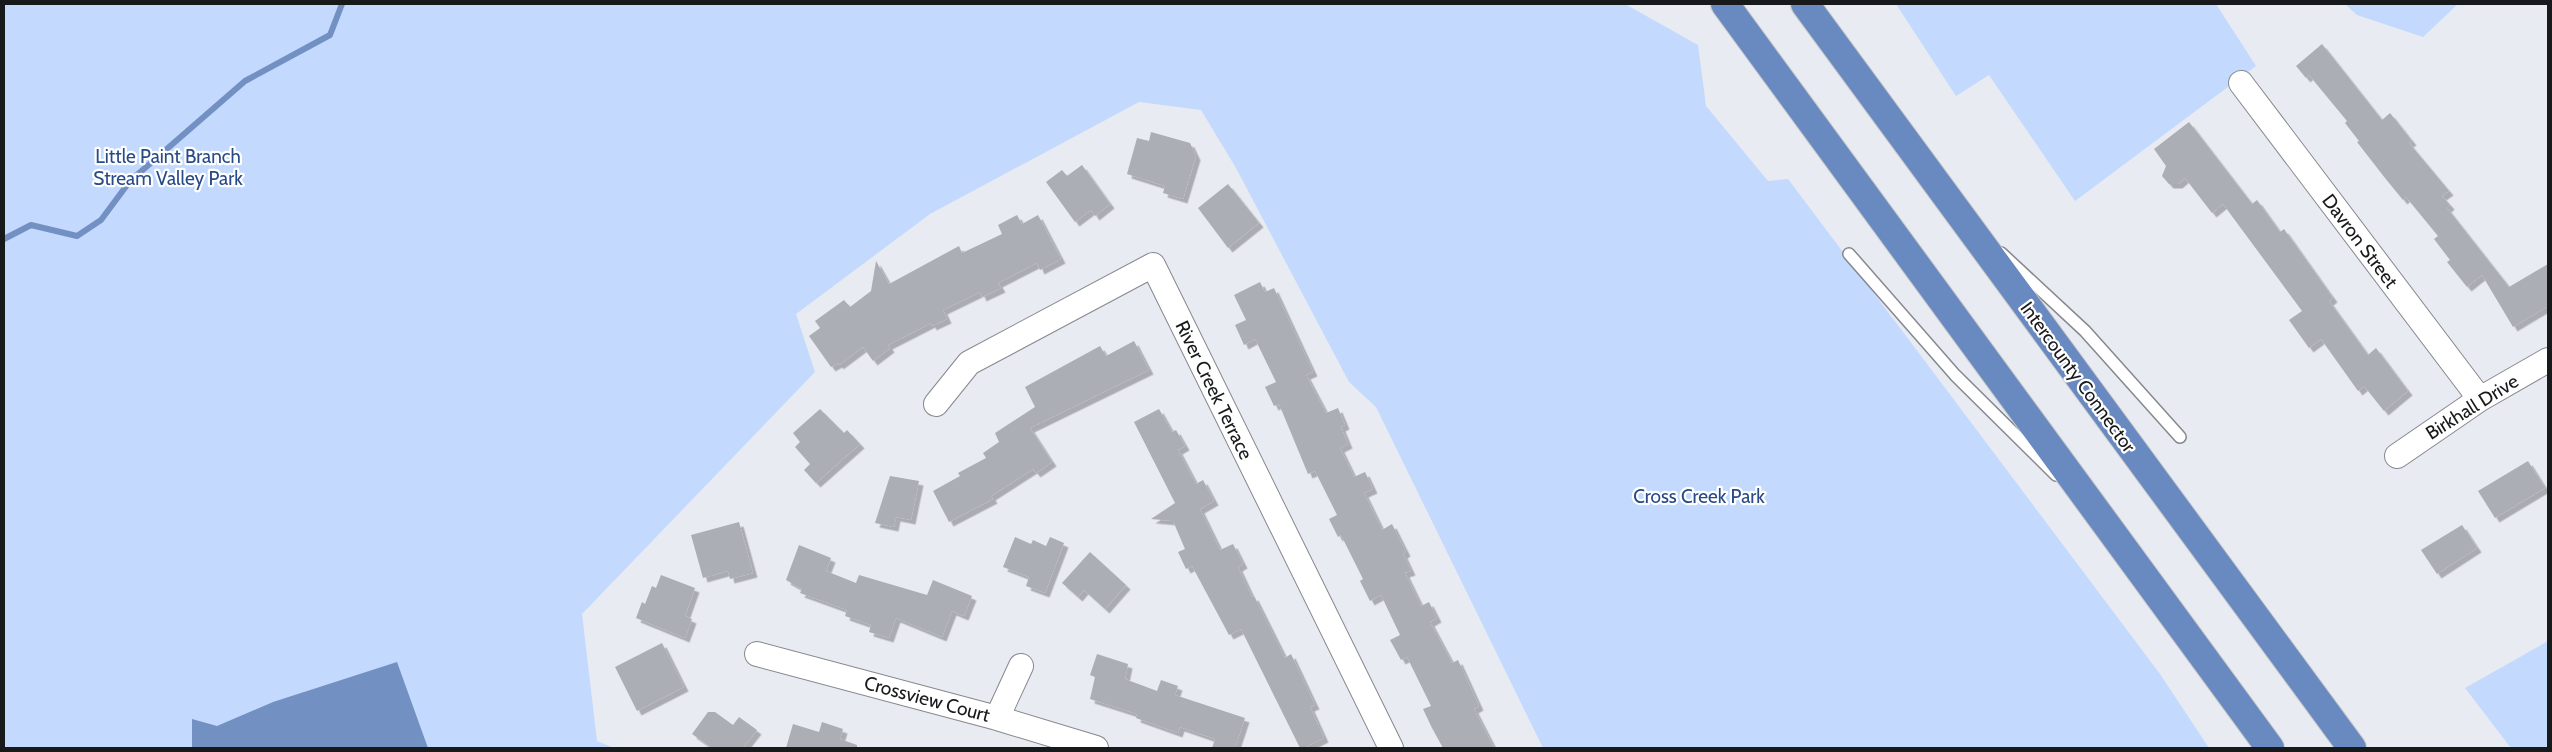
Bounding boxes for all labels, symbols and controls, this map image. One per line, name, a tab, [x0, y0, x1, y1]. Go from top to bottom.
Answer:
park label: Little Paint Branch Stream Valley Park	[93, 145, 243, 190]
street label: Davron Street	[2317, 189, 2403, 293]
street label: Intercounty Connector	[2016, 297, 2140, 457]
street label: River Creek Terrace	[1170, 317, 1258, 463]
street label: Birkhall Drive	[2421, 369, 2523, 445]
park label: Cross Creek Park	[1633, 485, 1765, 508]
street label: Crossview Court	[862, 671, 993, 727]

